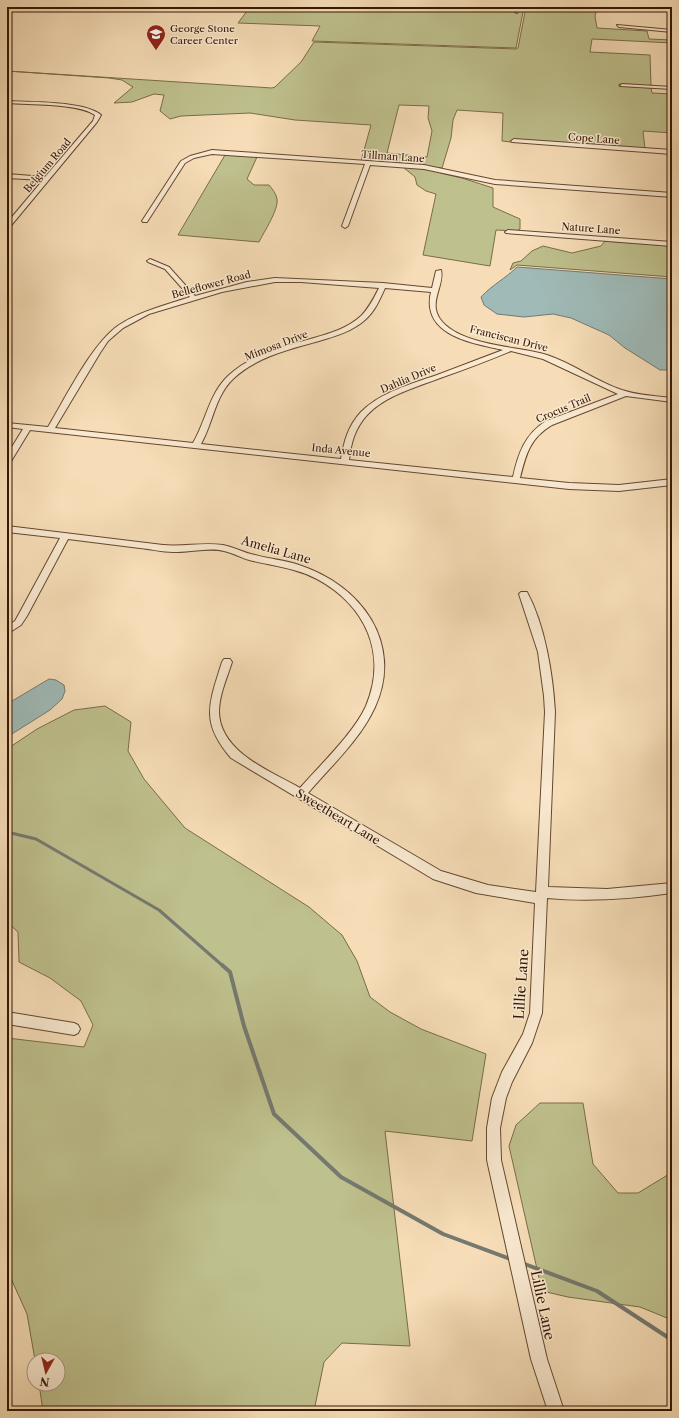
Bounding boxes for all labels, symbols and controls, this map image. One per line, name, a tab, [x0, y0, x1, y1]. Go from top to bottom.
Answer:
place label: George Stone Career Center	[170, 22, 239, 47]
school or university icon: George Stone Career Center	[145, 23, 167, 51]
street label: Cope Lane	[568, 130, 621, 147]
street label: Belgium Road	[21, 136, 74, 195]
street label: Tillman Lane	[361, 148, 425, 165]
street label: Nature Lane	[561, 220, 621, 237]
street label: Belleflower Road	[170, 268, 252, 301]
street label: Franciscan Drive	[468, 322, 550, 355]
street label: Mimosa Drive	[243, 327, 310, 363]
street label: Dahlia Drive	[378, 361, 438, 396]
street label: Crocus Trail	[534, 391, 593, 426]
street label: Inda Avenue	[311, 441, 371, 460]
street label: Amelia Lane	[239, 532, 313, 567]
street label: Sweetheart Lane	[293, 785, 383, 848]
street label: Lillie Lane	[510, 948, 532, 1020]
street label: Lillie Lane	[527, 1269, 559, 1342]
north arrow	[26, 1352, 66, 1392]
text: N	[38, 1374, 50, 1389]

